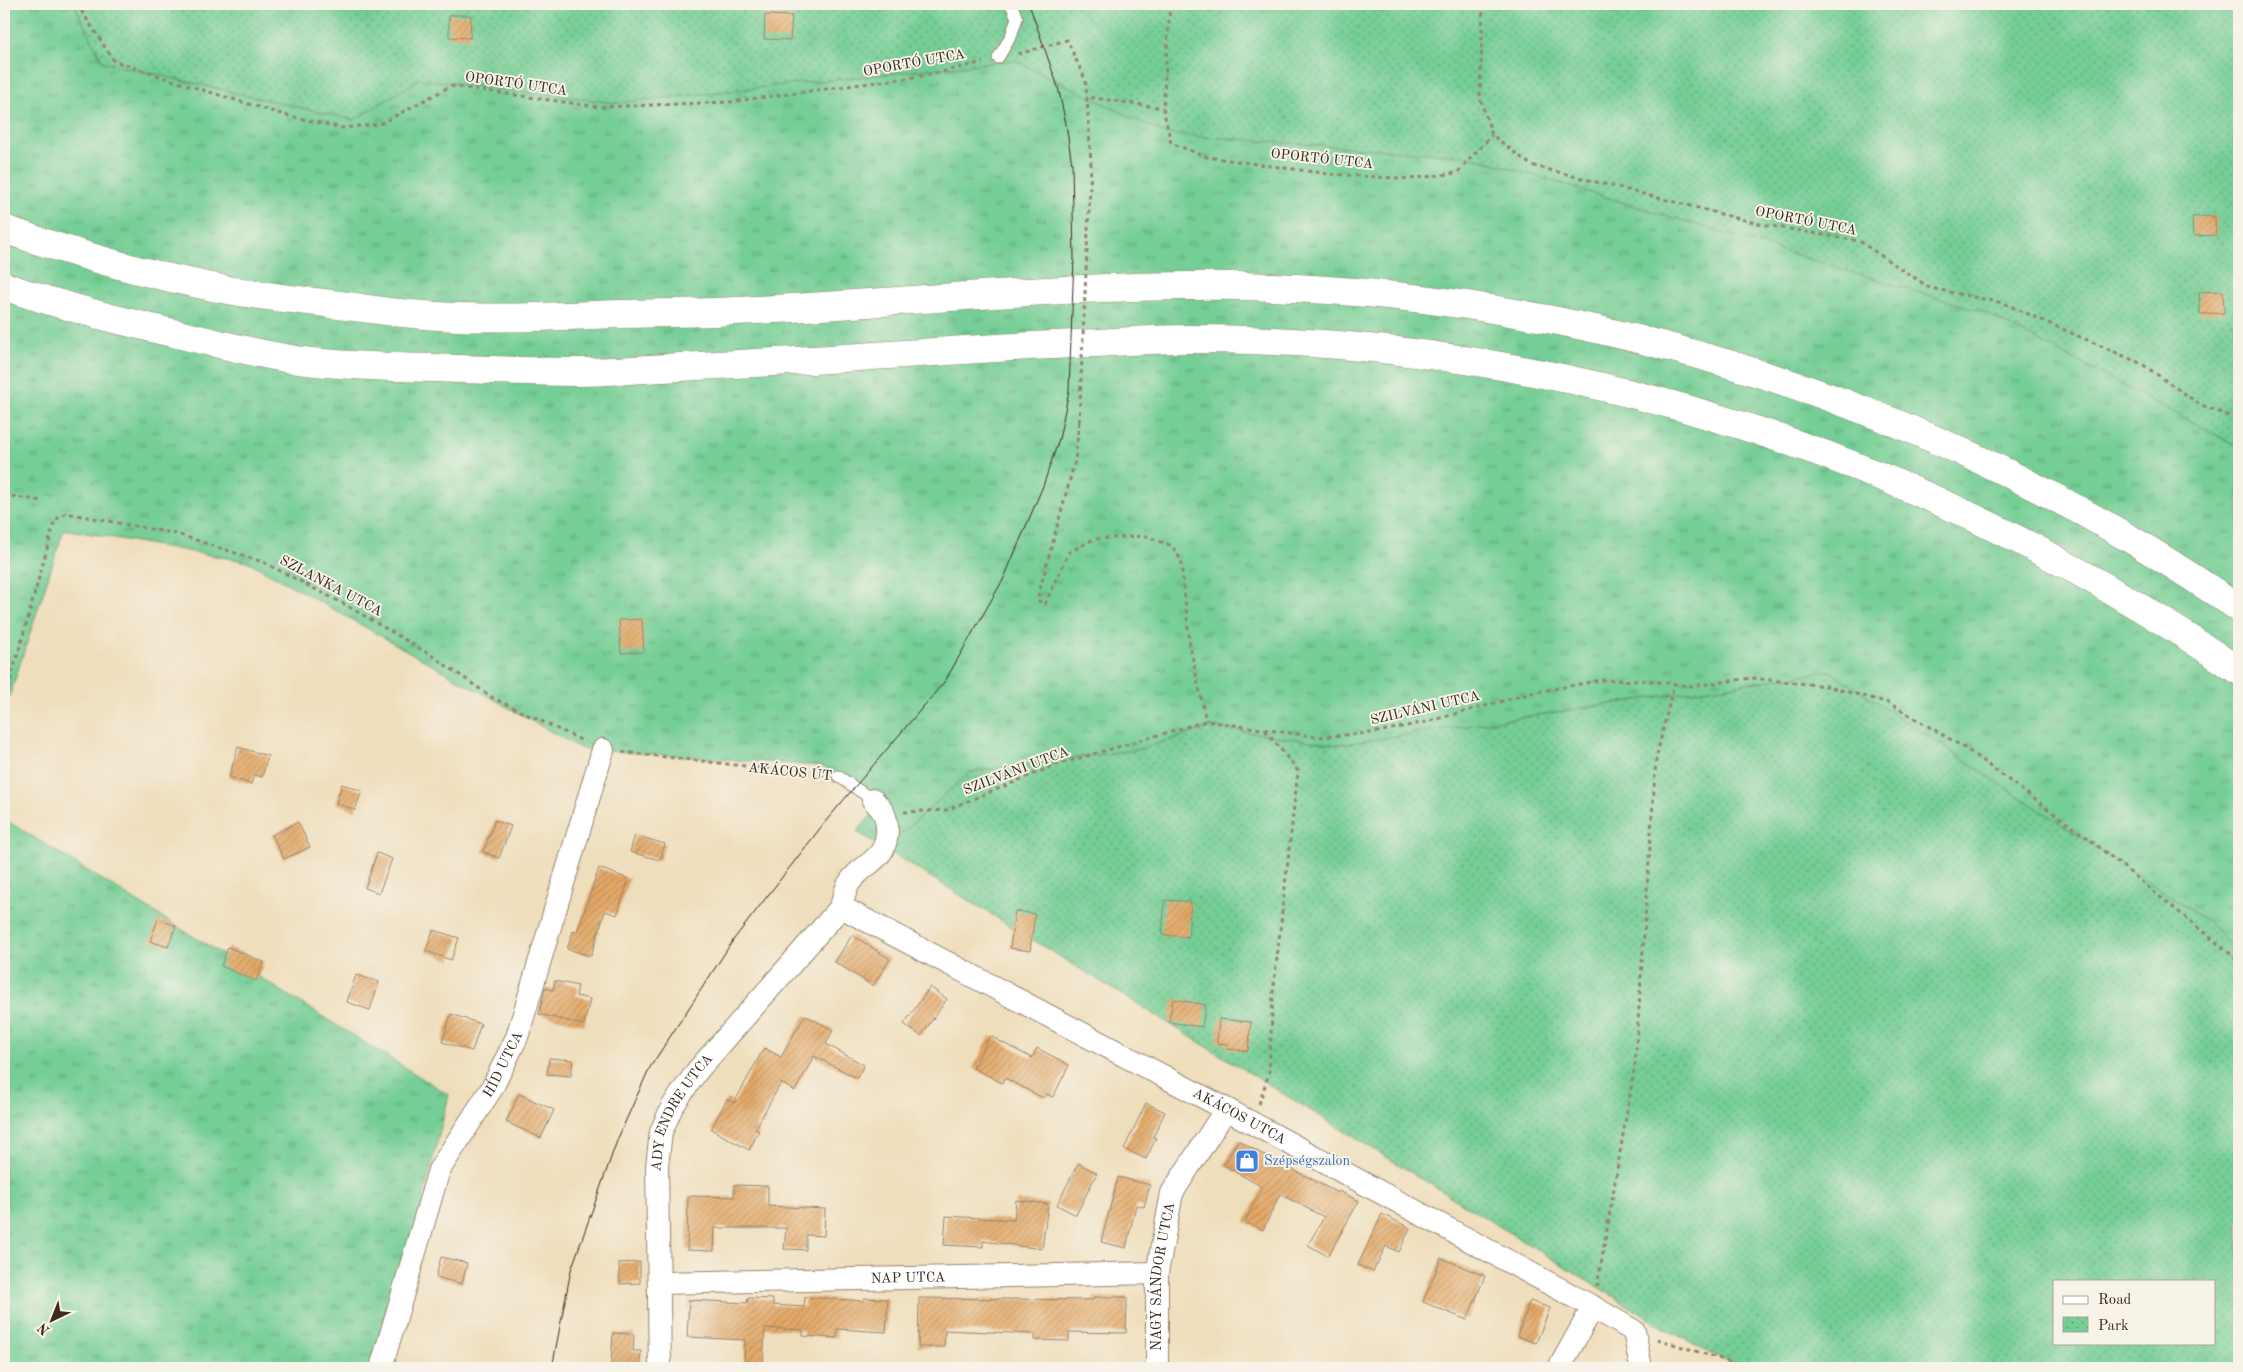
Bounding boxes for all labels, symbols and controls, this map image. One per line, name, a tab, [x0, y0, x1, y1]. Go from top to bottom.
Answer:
street label: OPORTÓ UTCA	[861, 43, 966, 79]
street label: OPORTÓ UTCA	[464, 66, 569, 98]
street label: OPORTÓ UTCA	[1270, 143, 1375, 171]
street label: OPORTÓ UTCA	[1754, 200, 1859, 238]
street label: SZLANKA UTCA	[277, 553, 385, 619]
street label: SZILVÁNI UTCA	[1368, 686, 1481, 727]
street label: SZILVÁNI UTCA	[960, 742, 1071, 798]
street label: AKÁCOS ÚT	[747, 757, 833, 783]
street label: HÍD UTCA	[481, 1029, 526, 1100]
street label: ADY ENDRE UTCA	[649, 1051, 716, 1172]
street label: AKÁCOS UTCA	[1190, 1086, 1288, 1147]
shop icon: Szépségszalon	[1234, 1148, 1260, 1174]
place label: Szépségszalon	[1264, 1154, 1350, 1168]
street label: NAGY SÁNDOR UTCA	[1147, 1201, 1177, 1351]
street label: NAP UTCA	[870, 1270, 946, 1286]
legend	[2053, 1280, 2216, 1344]
text: Road	[2098, 1293, 2132, 1308]
north arrow	[28, 1294, 78, 1344]
text: Park	[2098, 1319, 2129, 1334]
text: N	[35, 1320, 53, 1338]

